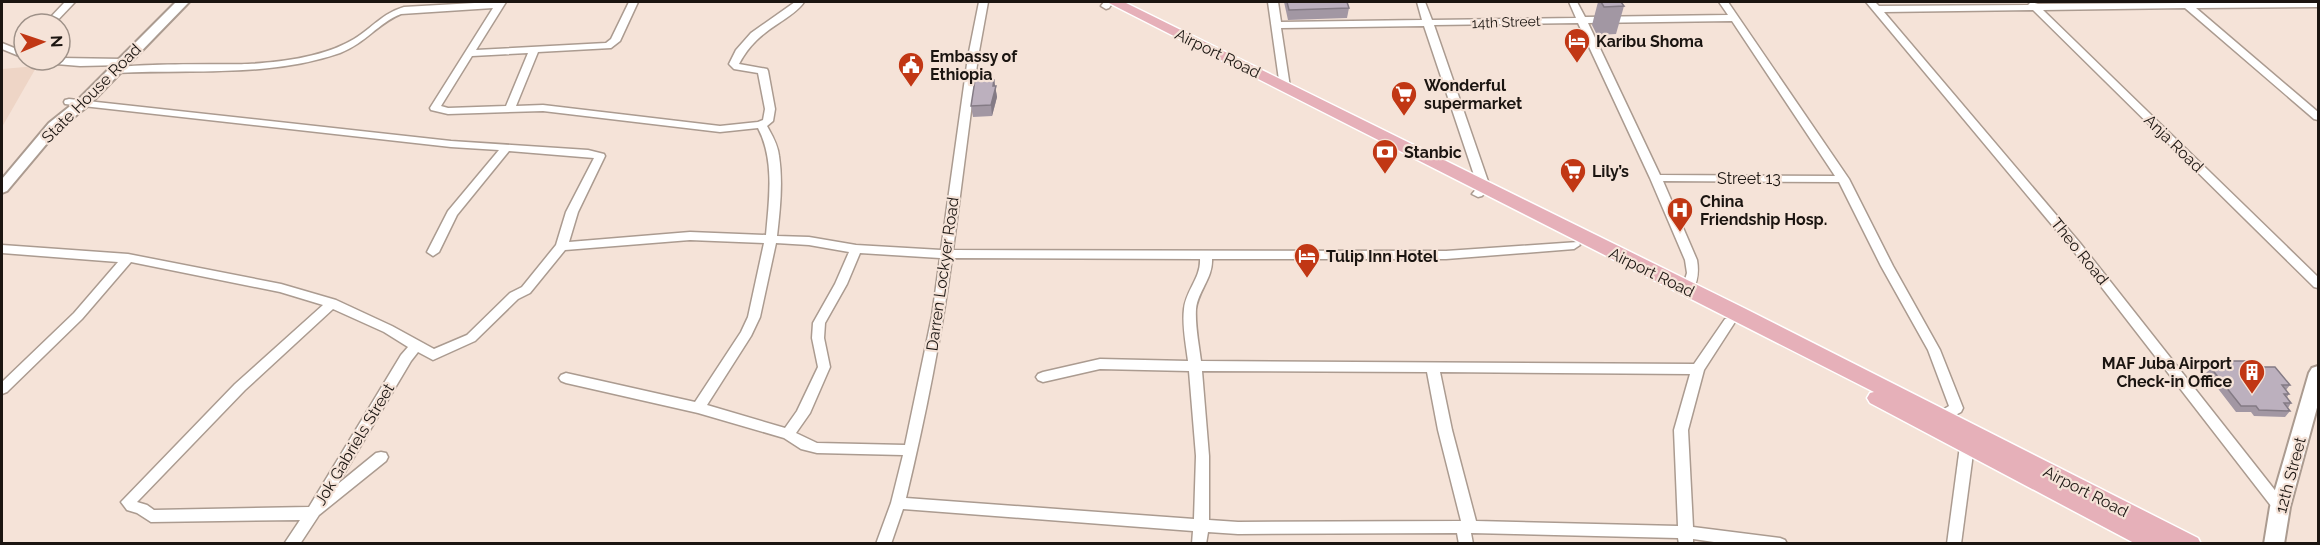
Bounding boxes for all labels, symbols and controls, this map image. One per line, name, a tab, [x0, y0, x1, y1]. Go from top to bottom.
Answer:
north arrow	[12, 12, 72, 72]
street label: 14th Street	[1471, 13, 1541, 31]
street label: Airport Road	[1172, 25, 1264, 82]
hotel icon: Karibu Shoma	[1562, 26, 1592, 64]
place label: Karibu Shoma	[1596, 32, 1703, 51]
text: N	[47, 35, 66, 48]
street label: State House Road	[38, 40, 145, 147]
place label: Embassy of Ethiopia	[930, 47, 1018, 84]
public building icon: Embassy of Ethiopia	[896, 50, 926, 88]
place label: Wonderful supermarket	[1424, 76, 1522, 113]
supermarket icon: Wonderful supermarket	[1389, 79, 1419, 117]
street label: Anja Road	[2140, 111, 2207, 176]
bank icon: Stanbic	[1370, 137, 1400, 175]
place label: Stanbic	[1404, 143, 1462, 162]
supermarket icon: Lily’s	[1558, 156, 1588, 194]
place label: Lily’s	[1592, 162, 1629, 181]
street label: Street 13	[1717, 169, 1781, 188]
place label: China Friendship Hosp.	[1700, 192, 1827, 229]
hospital icon: China Friendship Hosp.	[1665, 195, 1695, 233]
street label: Darren Lockyer Road	[922, 196, 963, 352]
street label: Theo Road	[2047, 214, 2112, 289]
hotel icon: Tulip Inn Hotel	[1292, 241, 1322, 279]
street label: Airport Road	[1606, 244, 1698, 301]
place label: Tulip Inn Hotel	[1326, 247, 1439, 266]
place label: MAF Juba Airport Check-in Office	[2102, 354, 2232, 391]
building icon: MAF Juba Airport Check-in Office	[2237, 357, 2267, 395]
street label: Jok Gabriels Street	[311, 379, 399, 509]
street label: 12th Street	[2271, 434, 2310, 515]
street label: Airport Road	[2040, 462, 2131, 521]

